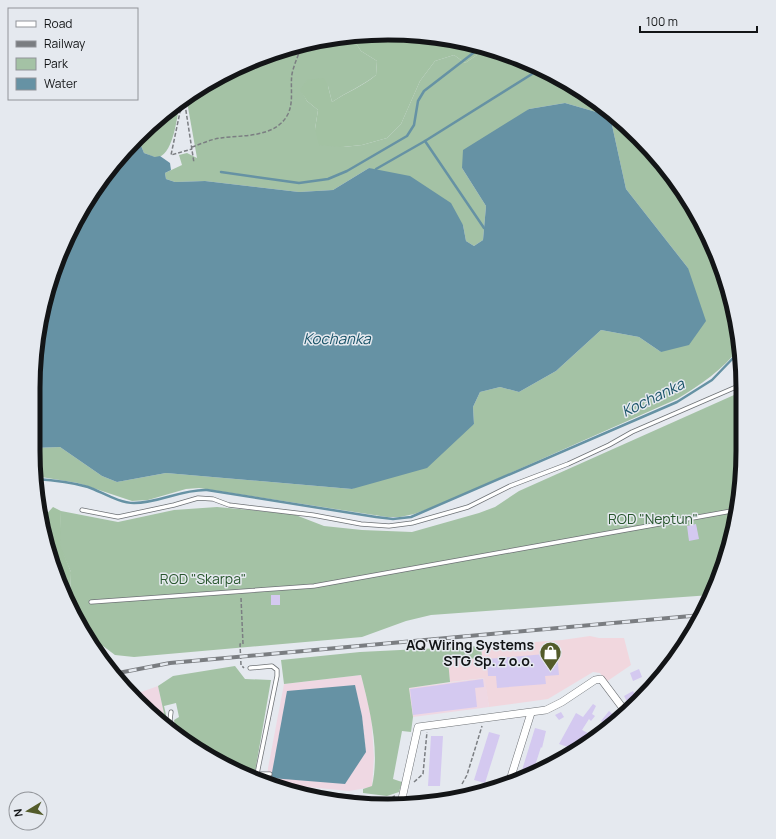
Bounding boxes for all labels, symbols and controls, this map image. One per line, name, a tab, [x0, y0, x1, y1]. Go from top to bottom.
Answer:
legend	[8, 8, 138, 100]
scale bar	[640, 8, 757, 34]
text: 100 m	[646, 13, 678, 30]
text: Road	[44, 15, 72, 32]
text: Railway	[44, 35, 86, 52]
text: Park	[44, 55, 69, 72]
text: Water	[44, 75, 78, 92]
water label: Kochanka	[303, 328, 371, 349]
water label: Kochanka	[618, 373, 688, 422]
park label: ROD "Neptun"	[608, 509, 698, 528]
park label: ROD "Skarpa"	[160, 569, 246, 588]
place label: AQ Wiring Systems STG Sp. z o.o.	[406, 635, 534, 670]
shop icon: AQ Wiring Systems STG Sp. z o.o.	[537, 640, 563, 673]
north arrow	[8, 791, 48, 831]
text: N	[10, 808, 26, 818]

